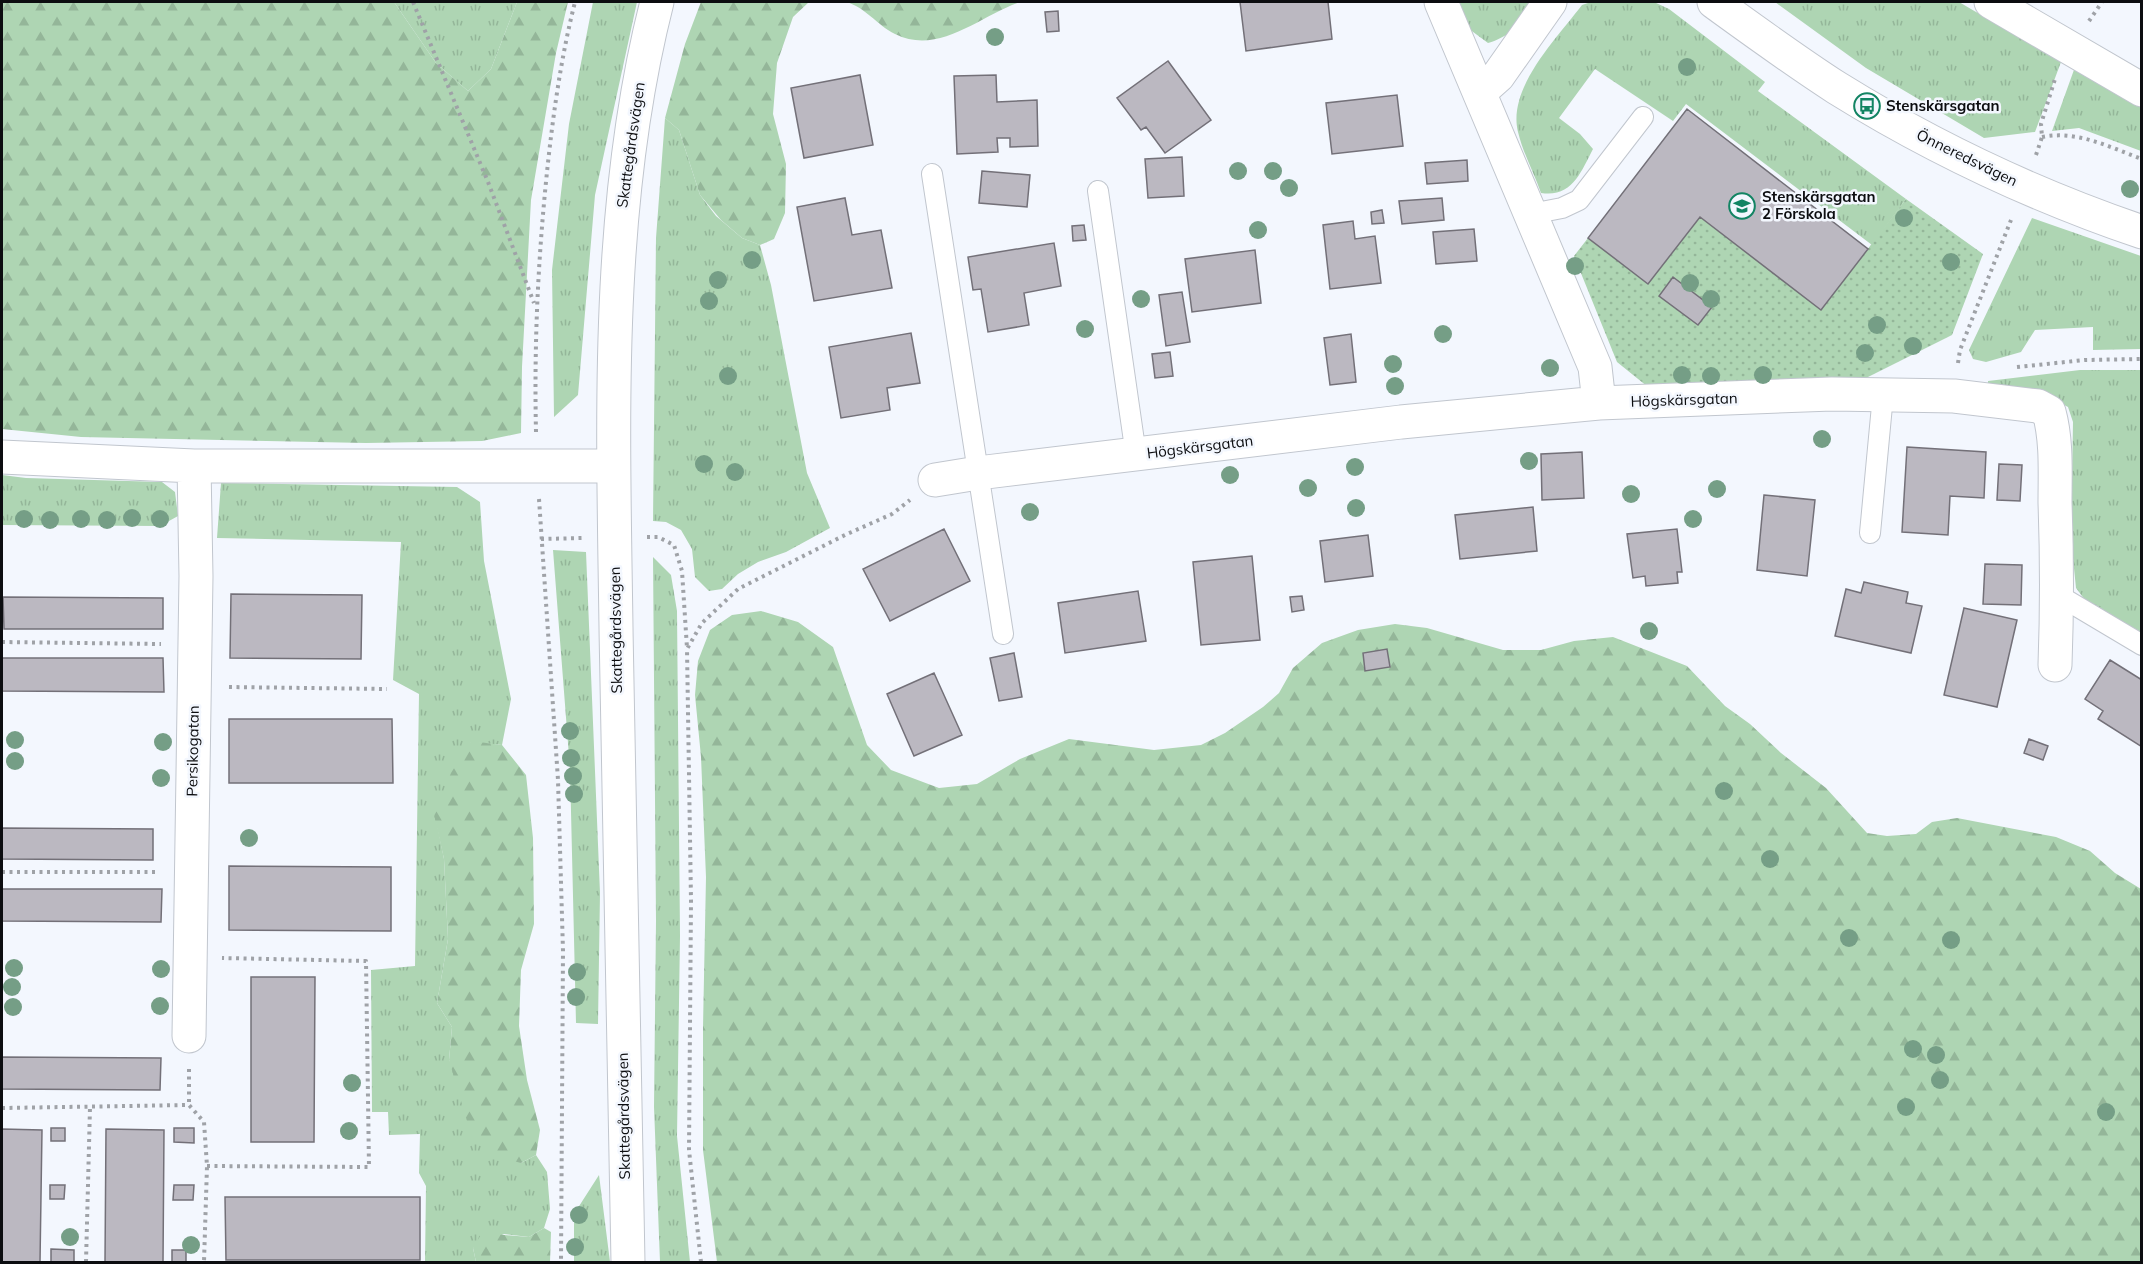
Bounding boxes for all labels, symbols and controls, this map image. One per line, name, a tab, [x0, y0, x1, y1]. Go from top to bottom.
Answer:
street label: Skattegårdsvägen	[612, 81, 649, 209]
bus stop icon: Stenskärsgatan	[1852, 91, 1882, 121]
place label: Stenskärsgatan	[1886, 96, 2000, 115]
street label: Önneredsvägen	[1914, 125, 2021, 190]
place label: Stenskärsgatan 2 Förskola	[1762, 187, 1876, 223]
school or university icon: Stenskärsgatan 2 Förskola	[1727, 191, 1757, 221]
street label: Högskärsgatan	[1630, 388, 1738, 411]
street label: Högskärsgatan	[1146, 431, 1254, 462]
street label: Skattegårdsvägen	[605, 566, 626, 694]
street label: Persikogatan	[182, 705, 203, 797]
street label: Skattegårdsvägen	[613, 1052, 634, 1180]

